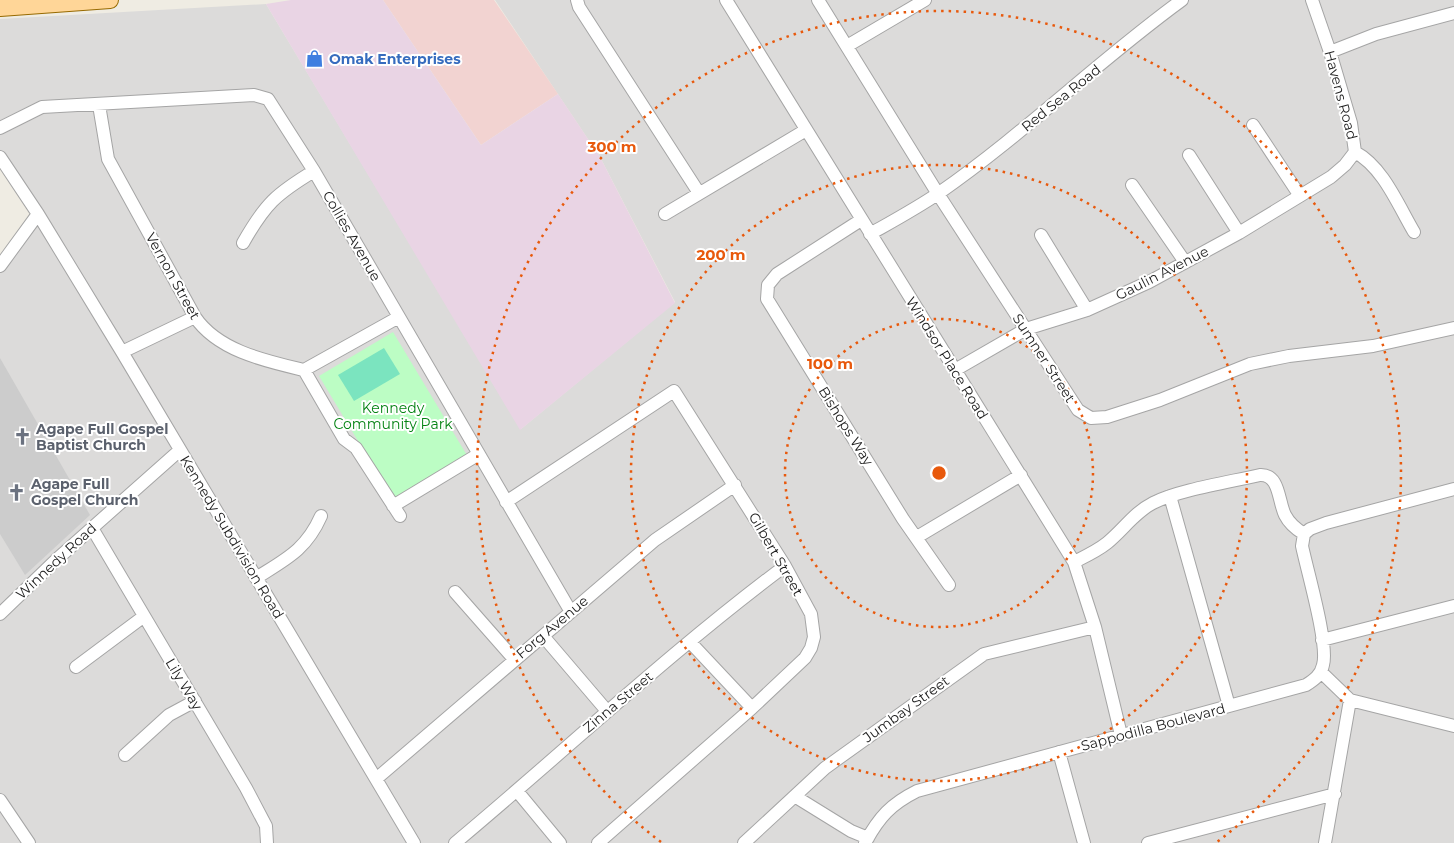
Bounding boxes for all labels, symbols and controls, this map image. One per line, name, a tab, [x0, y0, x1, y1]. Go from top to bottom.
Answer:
street label: Havens Road	[1320, 48, 1362, 142]
shop icon: Omak Enterprises	[305, 49, 325, 69]
place label: Omak Enterprises	[329, 50, 461, 68]
street label: Red Sea Road	[1018, 60, 1104, 136]
text: 300 m	[586, 137, 637, 156]
street label: Collies Avenue	[319, 188, 385, 284]
street label: Vernon Street	[142, 229, 204, 323]
street label: Gaulin Avenue	[1112, 242, 1212, 304]
text: 200 m	[696, 245, 746, 264]
street label: Windsor Place Road	[902, 293, 992, 423]
street label: Sumner Street	[1009, 310, 1080, 406]
text: 100 m	[807, 354, 853, 373]
street label: Bishops Way	[815, 383, 878, 469]
park label: Kennedy Community Park	[333, 399, 453, 433]
place label: Agape Full Gospel Baptist Church	[35, 420, 168, 454]
church icon: Agape Full Gospel Baptist Church	[12, 427, 32, 447]
street label: Kennedy Subdivision Road	[176, 452, 288, 622]
centre of rings	[930, 464, 948, 482]
place label: Agape Full Gospel Church	[30, 475, 138, 509]
church icon: Agape Full Gospel Church	[7, 482, 27, 502]
street label: Gilbert Street	[745, 509, 807, 599]
street label: Winnedy Road	[12, 519, 100, 603]
street label: Forg Avenue	[512, 592, 592, 662]
street label: Lily Way	[162, 655, 207, 714]
street label: Zinna Street	[579, 667, 657, 737]
street label: Jumbay Street	[859, 671, 953, 747]
street label: Sappodilla Boulevard	[1079, 699, 1227, 755]

